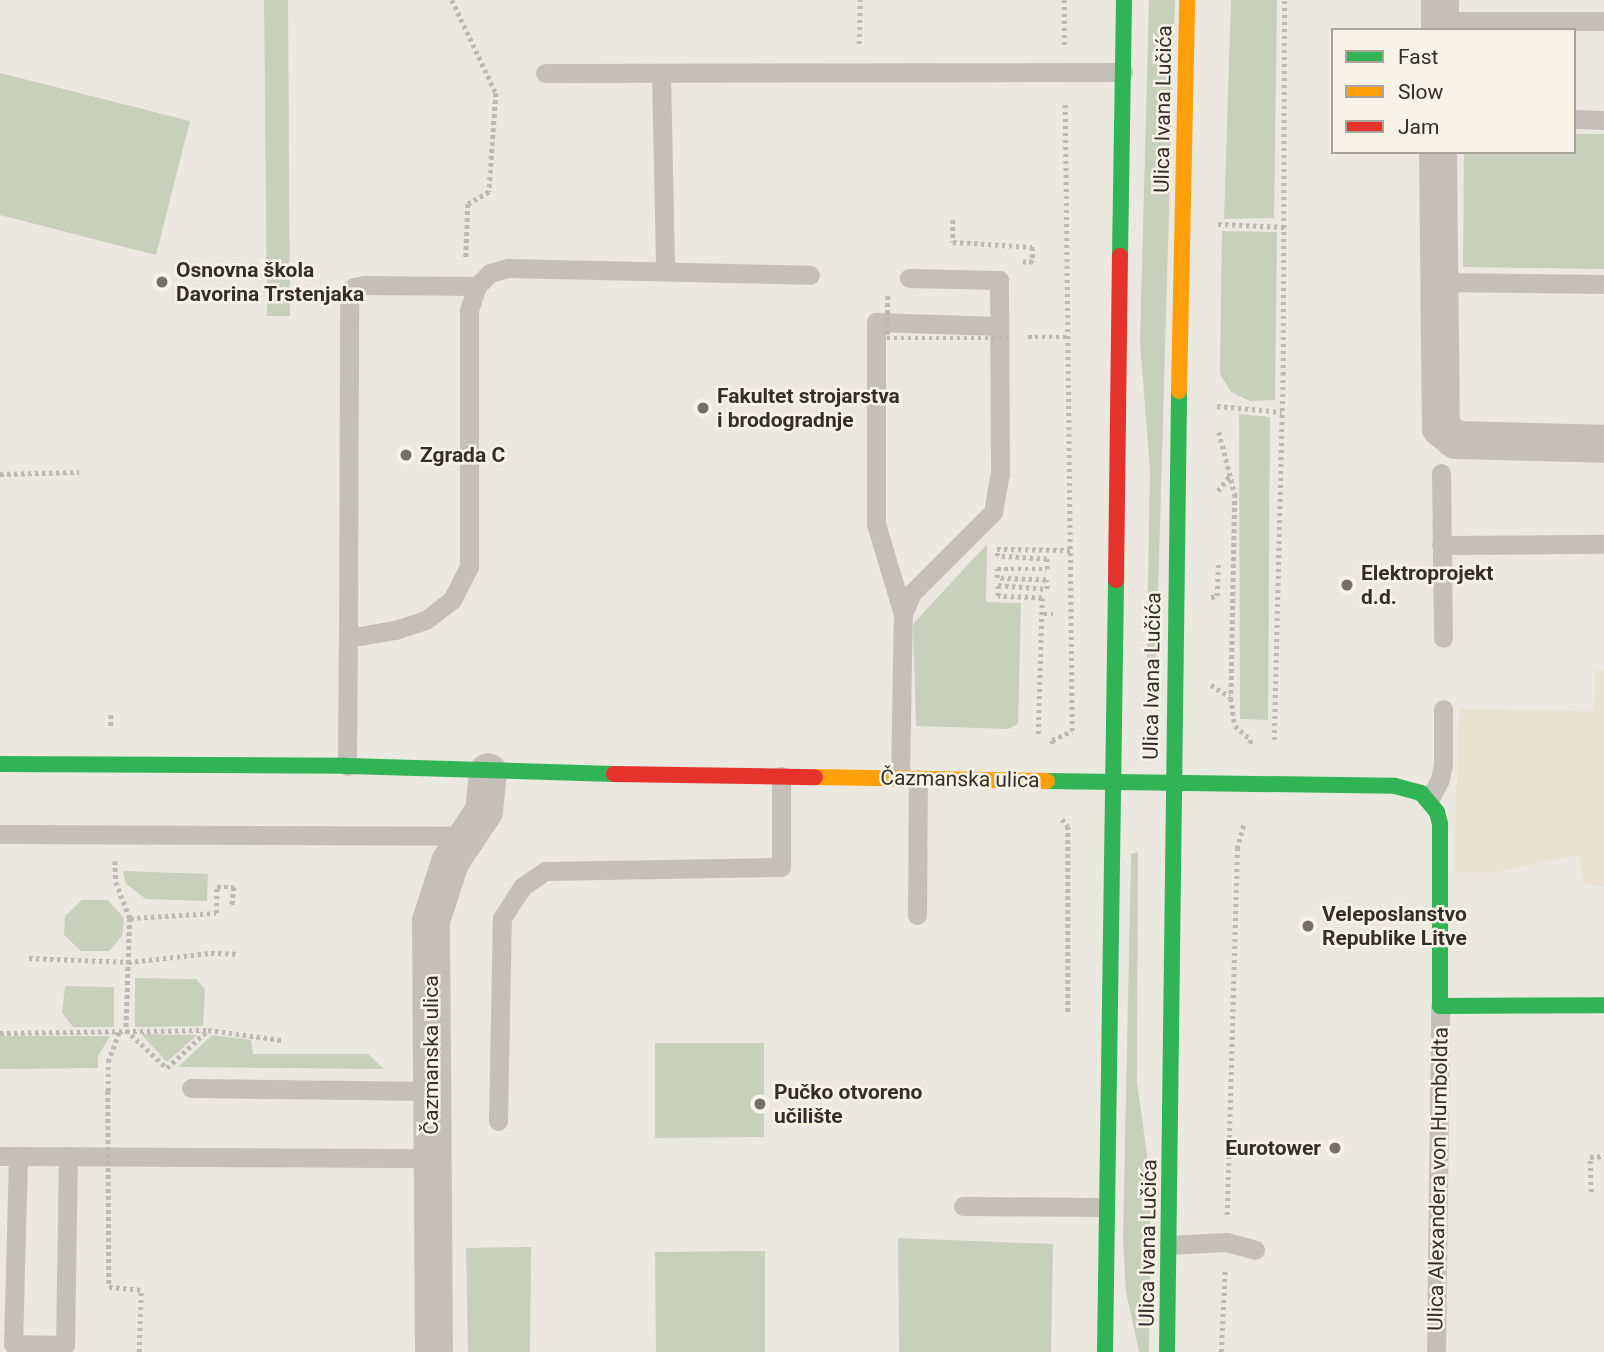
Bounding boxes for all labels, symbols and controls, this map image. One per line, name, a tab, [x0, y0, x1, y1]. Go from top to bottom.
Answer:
street label: Ulica Ivana Lučića	[1149, 25, 1177, 193]
legend	[1331, 28, 1576, 154]
text: Fast	[1398, 45, 1438, 69]
text: Slow	[1398, 80, 1443, 104]
text: Jam	[1398, 115, 1439, 139]
place label: Osnovna škola Davorina Trstenjaka	[176, 257, 365, 307]
marker: Osnovna škola Davorina Trstenjaka	[154, 274, 170, 290]
place label: Fakultet strojarstva i brodogradnje	[717, 383, 900, 433]
marker: Fakultet strojarstva i brodogradnje	[695, 400, 711, 416]
place label: Zgrada C	[420, 442, 505, 468]
marker: Zgrada C	[398, 447, 414, 463]
place label: Elektroprojekt d.d.	[1361, 560, 1493, 610]
marker: Elektroprojekt d.d.	[1339, 577, 1355, 593]
street label: Ulica Ivana Lučića	[1138, 592, 1166, 760]
street label: Čazmanska ulica	[880, 765, 1040, 793]
place label: Veleposlanstvo Republike Litve	[1322, 901, 1467, 951]
marker: Veleposlanstvo Republike Litve	[1300, 918, 1316, 934]
street label: Čazmanska ulica	[418, 975, 444, 1135]
street label: Ulica Alexandera von Humboldta	[1423, 1027, 1453, 1331]
place label: Pučko otvoreno učilište	[774, 1079, 922, 1129]
marker: Pučko otvoreno učilište	[752, 1096, 768, 1112]
place label: Eurotower	[1225, 1135, 1321, 1161]
marker: Eurotower	[1327, 1140, 1343, 1156]
street label: Ulica Ivana Lučića	[1134, 1159, 1162, 1327]

